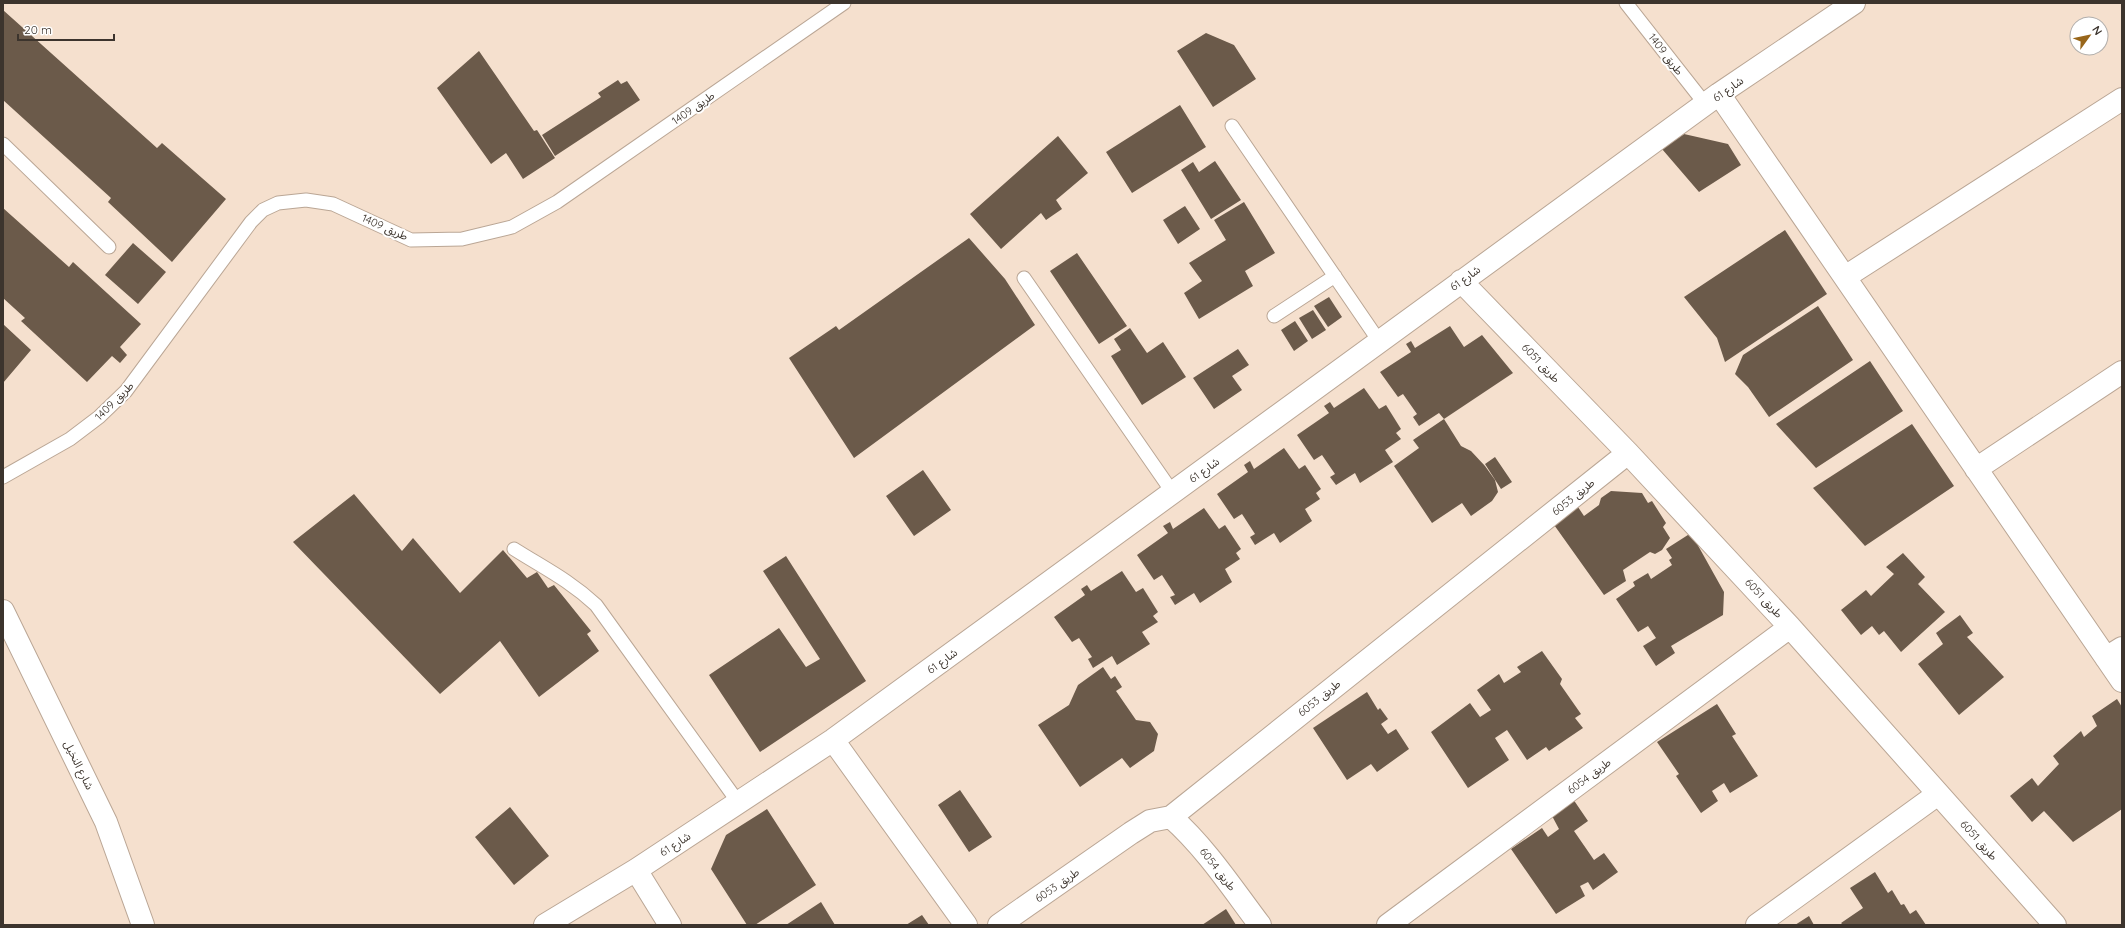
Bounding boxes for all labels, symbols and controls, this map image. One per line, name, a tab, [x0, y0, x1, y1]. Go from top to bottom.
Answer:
scale bar	[18, 16, 114, 42]
north arrow	[2069, 16, 2109, 56]
text: 20 m	[24, 22, 52, 37]
text: N	[2089, 23, 2105, 38]
street label: طريق 1409	[1645, 30, 1687, 78]
street label: شارع 61	[1710, 73, 1747, 105]
street label: طريق 1409	[669, 88, 717, 128]
street label: طريق 1409	[360, 211, 410, 243]
street label: شارع 61	[1447, 262, 1484, 295]
street label: طريق 6051	[1519, 340, 1563, 386]
street label: طريق 1409	[92, 379, 136, 423]
street label: شارع 61	[1186, 454, 1223, 487]
street label: طريق 6053	[1549, 476, 1597, 518]
street label: طريق 6051	[1742, 575, 1786, 621]
street label: شارع 61	[924, 645, 961, 678]
street label: طريق 6053	[1295, 677, 1343, 719]
street label: شارع النخيل	[60, 738, 97, 793]
street label: طريق 6054	[1564, 755, 1614, 797]
street label: طريق 6051	[1957, 817, 2001, 863]
street label: شارع 61	[657, 829, 694, 860]
street label: طريق 6054	[1197, 845, 1239, 893]
street label: طريق 6053	[1032, 865, 1082, 905]

